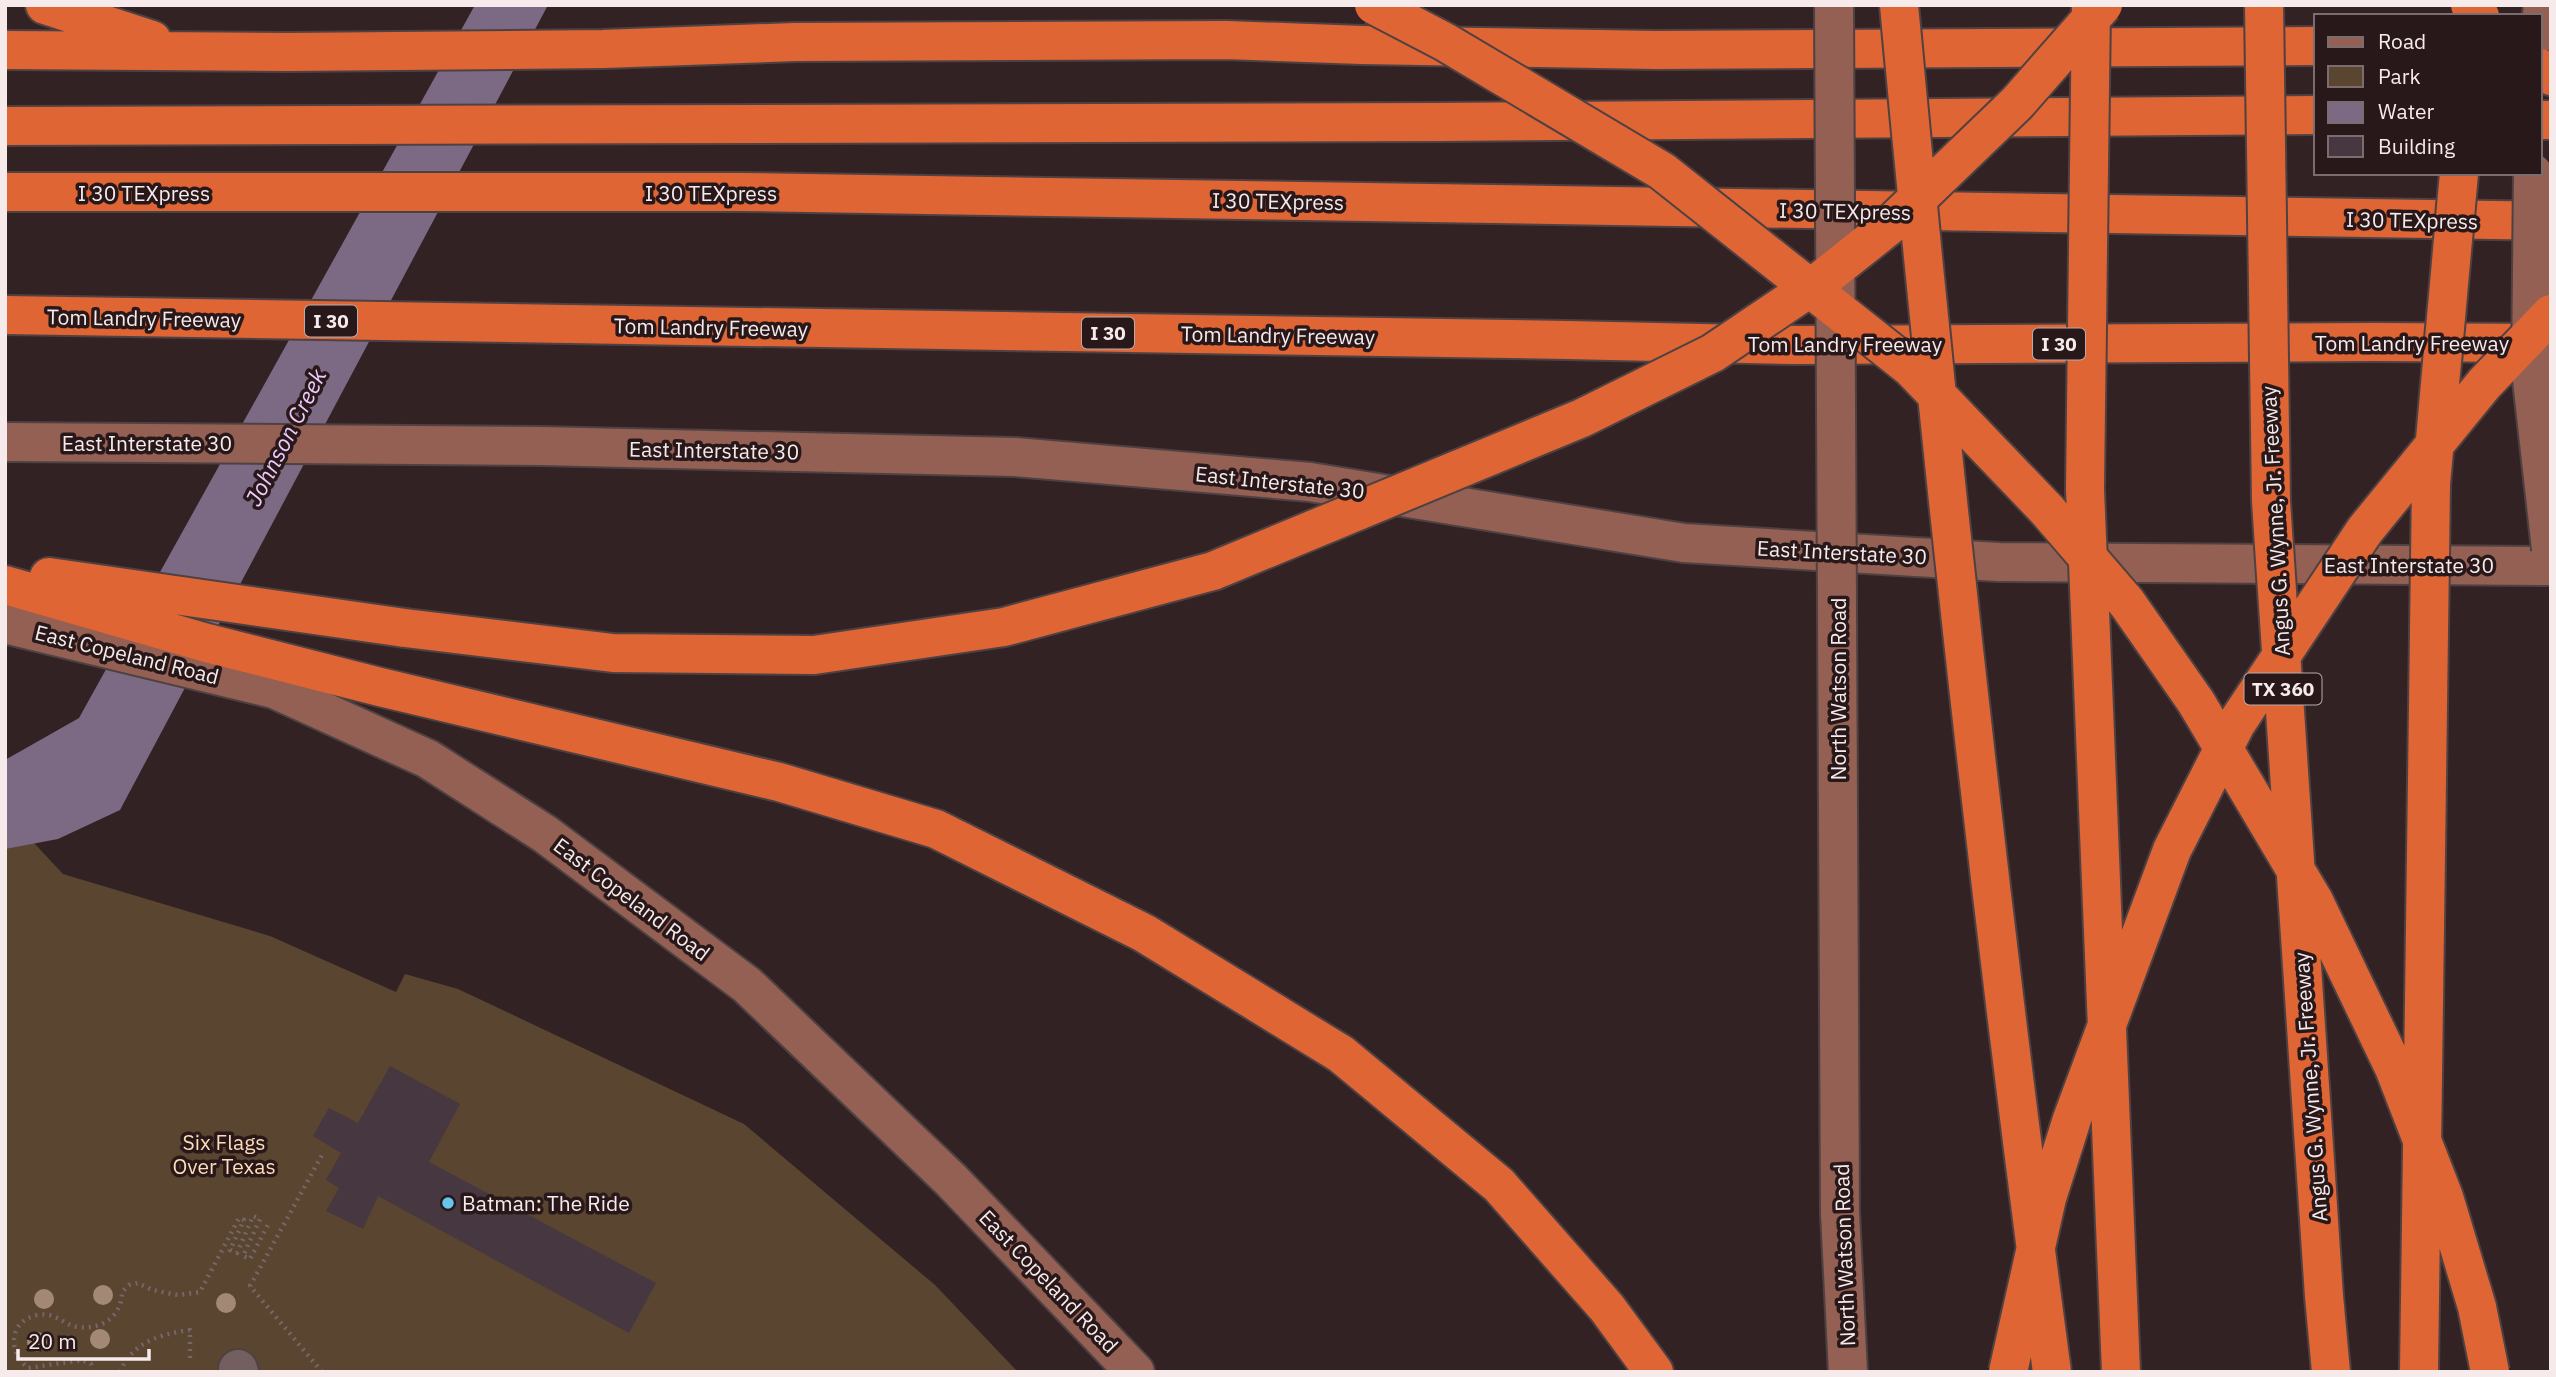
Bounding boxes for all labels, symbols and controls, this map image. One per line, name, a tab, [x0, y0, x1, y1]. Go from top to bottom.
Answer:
legend	[2314, 14, 2542, 175]
text: Road	[2378, 27, 2426, 55]
text: Park	[2378, 62, 2421, 90]
text: Water	[2378, 97, 2435, 125]
text: Building	[2378, 132, 2455, 160]
street label: I 30 TEXpress	[78, 179, 210, 207]
street label: I 30 TEXpress	[645, 179, 777, 207]
street label: I 30 TEXpress	[1212, 186, 1344, 216]
street label: I 30 TEXpress	[1779, 196, 1911, 226]
street label: I 30 TEXpress	[2346, 205, 2478, 235]
street label: Tom Landry Freeway	[47, 302, 242, 334]
road number: I 30	[305, 306, 357, 336]
street label: Tom Landry Freeway	[614, 311, 809, 343]
road number: I 30	[1082, 318, 1134, 348]
street label: Tom Landry Freeway	[1181, 319, 1376, 351]
road number: I 30	[2033, 328, 2085, 360]
street label: Tom Landry Freeway	[2315, 329, 2510, 357]
street label: Tom Landry Freeway	[1748, 330, 1943, 358]
water label: Johnson Creek	[238, 363, 333, 510]
street label: Angus G. Wynne, Jr. Freeway	[2254, 385, 2296, 657]
street label: East Interstate 30	[62, 429, 232, 457]
street label: East Interstate 30	[629, 435, 799, 465]
street label: East Interstate 30	[1194, 459, 1366, 505]
street label: East Interstate 30	[1756, 534, 1928, 570]
street label: East Interstate 30	[2324, 551, 2494, 579]
street label: North Watson Road	[1824, 598, 1852, 780]
street label: East Copeland Road	[32, 618, 222, 690]
road number: TX 360	[2244, 674, 2322, 704]
street label: East Copeland Road	[548, 831, 716, 967]
street label: Angus G. Wynne, Jr. Freeway	[2287, 951, 2333, 1223]
park label: Six Flags Over Texas	[172, 1128, 276, 1180]
street label: North Watson Road	[1827, 1163, 1861, 1347]
place label: Batman: The Ride	[462, 1189, 630, 1217]
marker: Batman: The Ride	[440, 1195, 456, 1211]
street label: East Copeland Road	[973, 1203, 1125, 1359]
scale bar	[18, 1318, 149, 1362]
text: 20 m	[28, 1327, 77, 1355]

